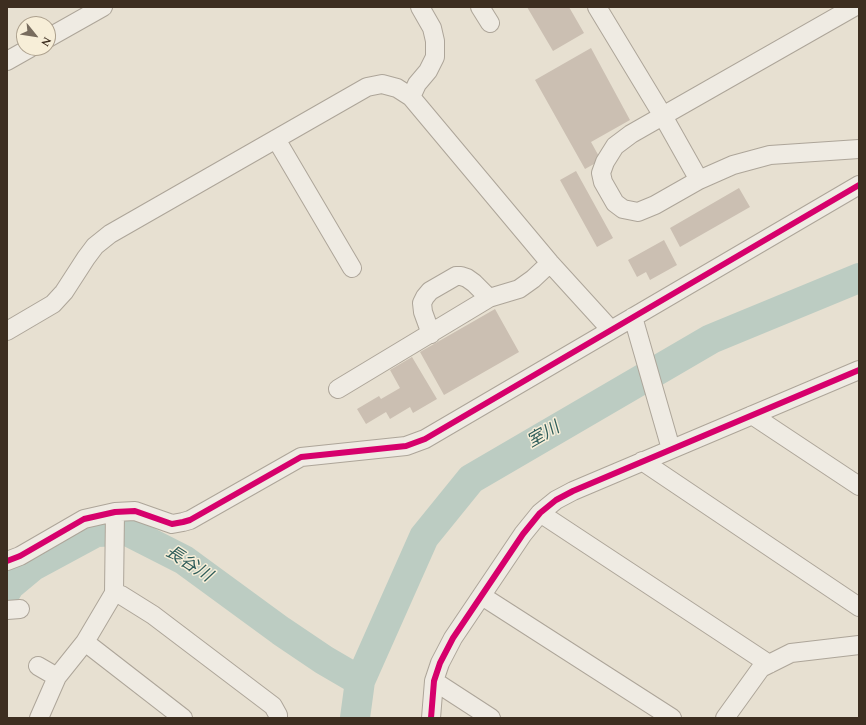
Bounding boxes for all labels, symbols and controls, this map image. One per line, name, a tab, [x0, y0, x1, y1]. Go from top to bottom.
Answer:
north arrow	[16, 16, 56, 56]
text: N	[36, 34, 56, 50]
water label: 室川	[524, 419, 564, 453]
water label: 長谷川	[161, 543, 215, 587]

